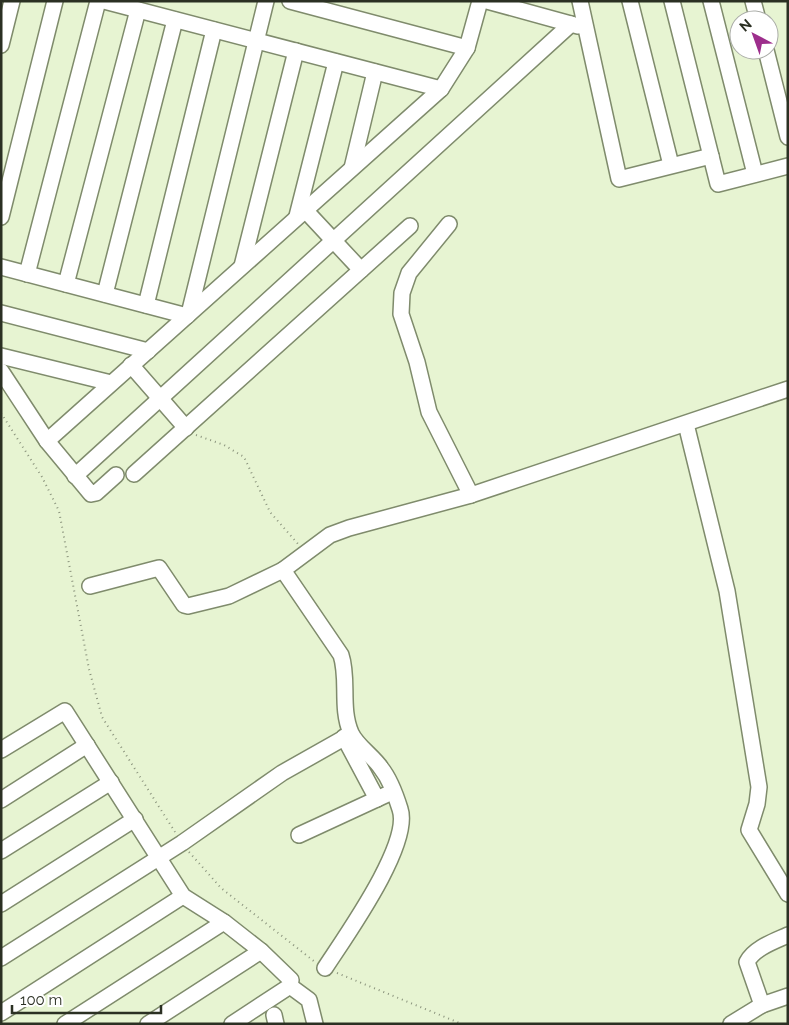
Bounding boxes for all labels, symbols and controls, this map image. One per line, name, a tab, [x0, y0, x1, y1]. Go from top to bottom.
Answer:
north arrow	[729, 10, 779, 60]
text: N	[736, 16, 755, 35]
scale bar	[12, 982, 161, 1014]
text: 100 m	[20, 991, 62, 1009]

